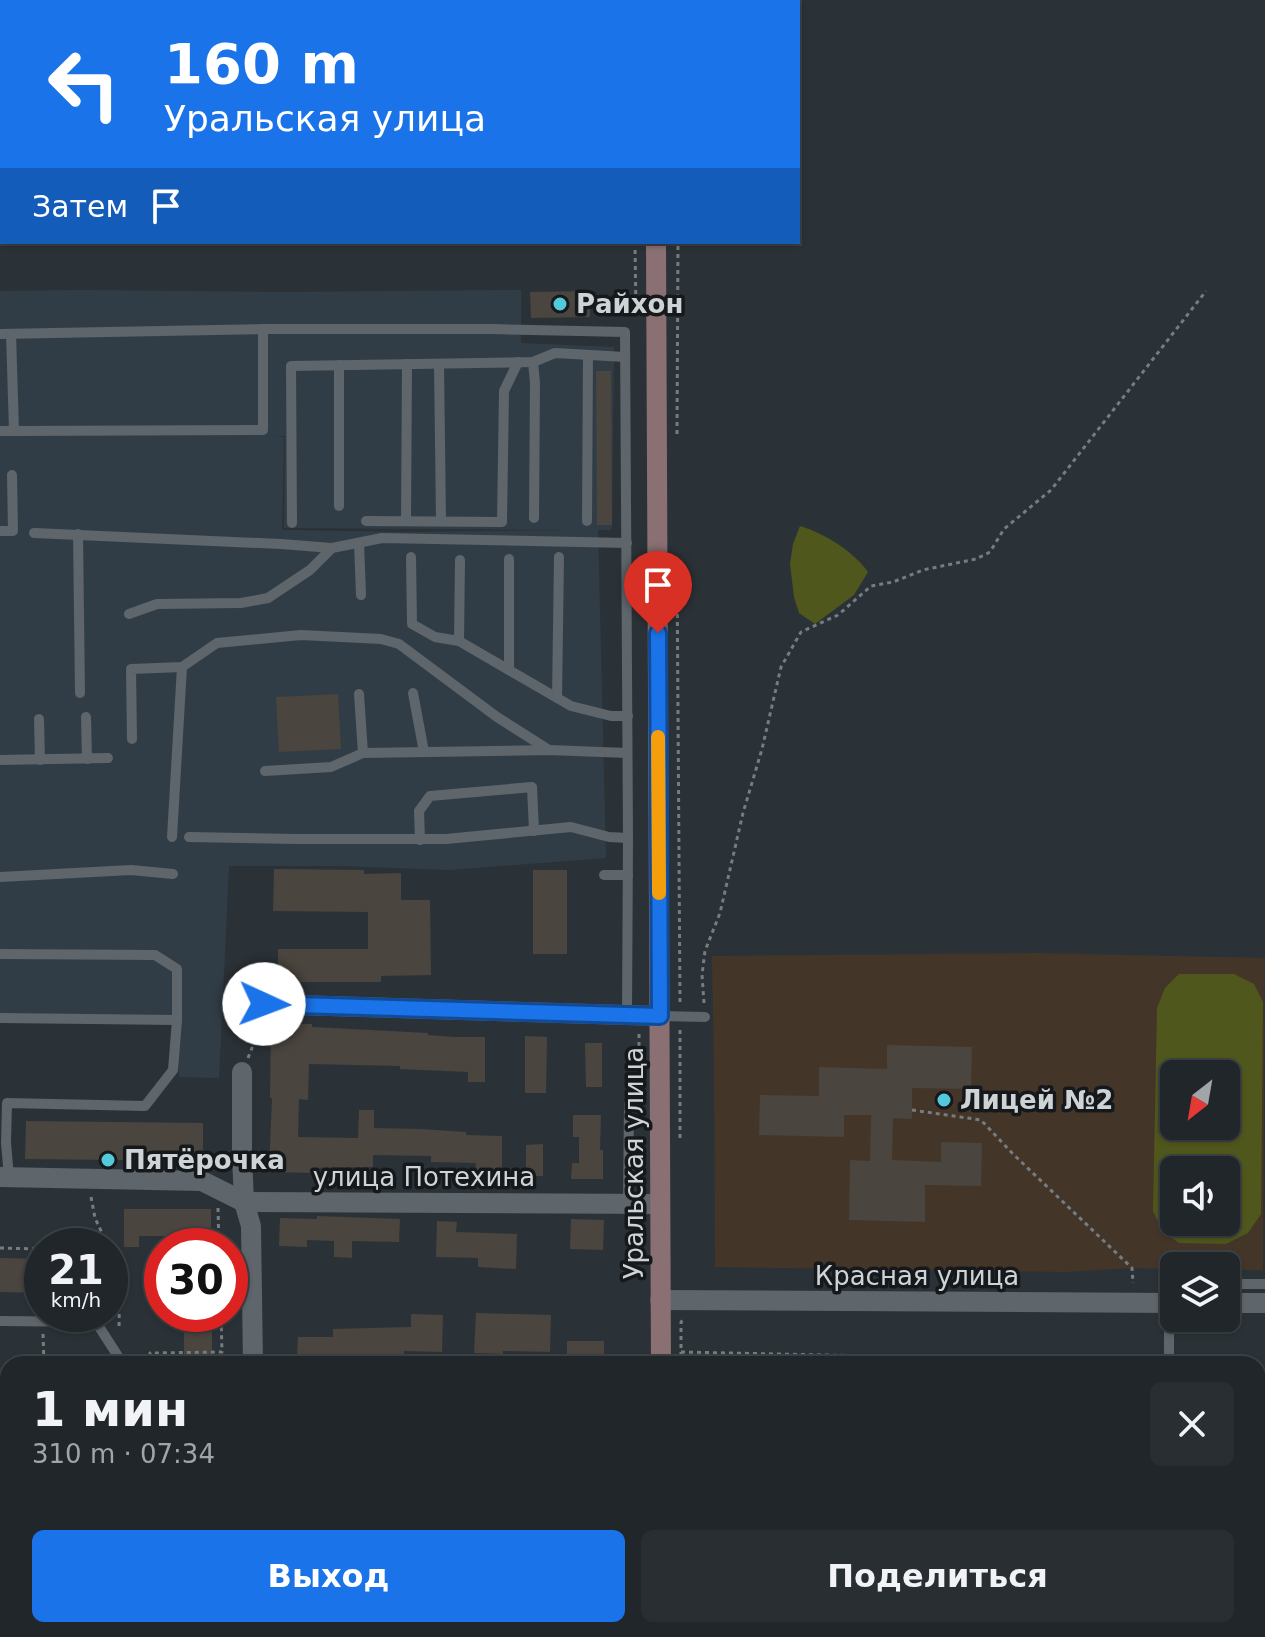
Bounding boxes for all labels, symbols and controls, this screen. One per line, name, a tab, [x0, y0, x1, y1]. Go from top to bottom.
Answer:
text: 160 m	[164, 31, 359, 96]
icon: left	[32, 32, 136, 136]
text: Уральская улица	[164, 98, 486, 139]
icon: arrive	[144, 184, 188, 228]
text: Затем	[32, 189, 128, 224]
place label: Райхон	[576, 289, 683, 319]
marker: Райхон	[551, 295, 569, 313]
pin	[624, 551, 692, 633]
icon: arrive	[636, 563, 680, 607]
position arrow	[222, 962, 306, 1046]
street label: Уральская улица	[619, 1047, 649, 1279]
north arrow	[1160, 1060, 1240, 1140]
map controls	[1160, 1060, 1240, 1332]
place label: Лицей №2	[960, 1085, 1113, 1115]
marker: Лицей №2	[935, 1091, 953, 1109]
place label: Пятёрочка	[124, 1145, 285, 1175]
marker: Пятёрочка	[99, 1151, 117, 1169]
button: sound	[1160, 1156, 1240, 1236]
street label: улица Потехина	[313, 1162, 535, 1192]
speed limit sign: 30	[144, 1228, 248, 1332]
text: 21	[48, 1247, 104, 1293]
button: layers	[1160, 1252, 1240, 1332]
street label: Красная улица	[815, 1261, 1019, 1291]
text: km/h	[51, 1288, 101, 1312]
text: 1 мин	[32, 1381, 188, 1437]
button: close	[1150, 1382, 1234, 1466]
text: 310 m · 07:34	[32, 1439, 215, 1469]
button: Выход	[32, 1530, 625, 1622]
button: Поделиться	[641, 1530, 1234, 1622]

